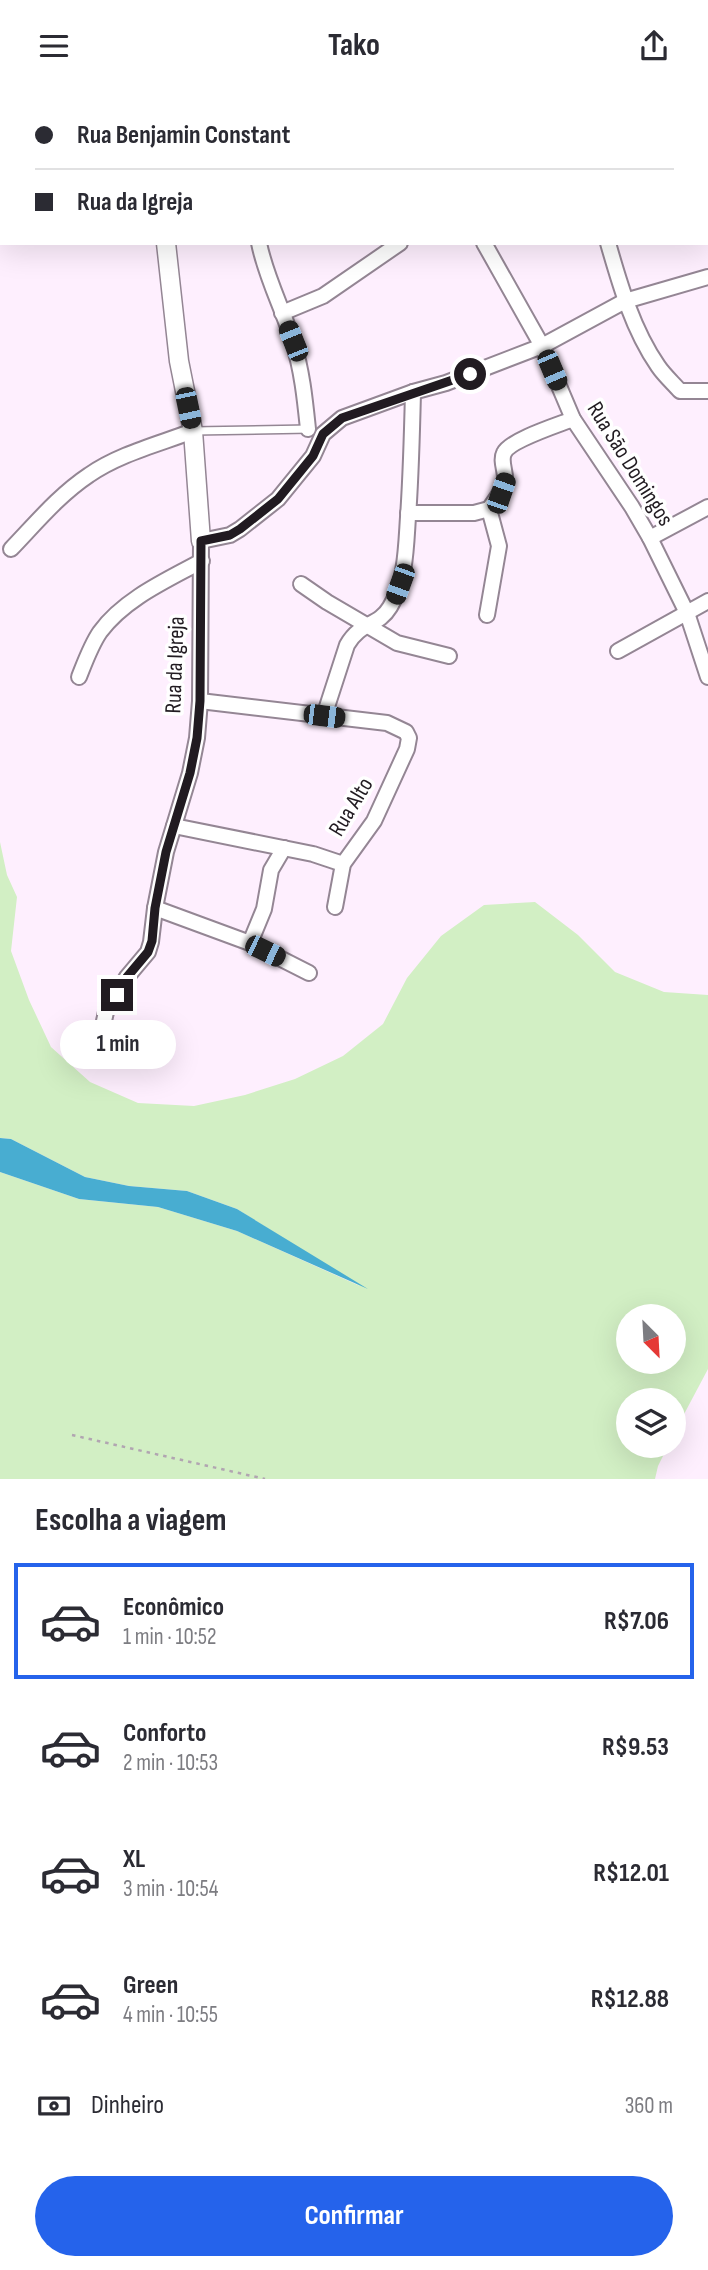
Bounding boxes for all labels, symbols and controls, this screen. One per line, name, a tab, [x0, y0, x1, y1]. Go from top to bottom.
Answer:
text: Tako	[328, 26, 380, 65]
icon: menu	[35, 27, 73, 65]
icon: share	[635, 27, 673, 65]
text: Rua Benjamin Constant	[77, 120, 290, 151]
text: Rua da Igreja	[77, 187, 193, 218]
car	[276, 318, 311, 364]
car	[535, 347, 570, 393]
route start	[454, 358, 486, 390]
car	[174, 385, 203, 431]
street label: Rua São Domingos	[581, 397, 679, 531]
car	[485, 470, 518, 516]
car	[383, 561, 418, 607]
street label: Rua da Igreja	[159, 616, 191, 714]
car	[302, 703, 347, 729]
street label: Rua Alto	[323, 773, 379, 841]
car	[242, 932, 289, 970]
route end	[101, 979, 133, 1011]
callout: 1 min	[59, 1019, 175, 1069]
text: 1 min	[97, 1030, 139, 1058]
north arrow	[616, 1304, 686, 1374]
map controls	[616, 1304, 686, 1458]
button: layers	[616, 1388, 686, 1458]
text: Escolha a viagem	[35, 1501, 227, 1540]
icon: car	[39, 1590, 102, 1653]
text: Econômico	[123, 1592, 224, 1623]
text: R$7.06	[604, 1606, 669, 1637]
text: 1 min · 10:52	[123, 1623, 217, 1651]
icon: car	[39, 1716, 102, 1779]
text: Conforto	[123, 1718, 206, 1749]
text: R$9.53	[602, 1732, 669, 1763]
text: 2 min · 10:53	[123, 1749, 218, 1777]
icon: car	[39, 1842, 102, 1905]
text: XL	[123, 1844, 145, 1875]
text: R$12.01	[593, 1858, 669, 1889]
text: 3 min · 10:54	[123, 1875, 218, 1903]
icon: car	[39, 1968, 102, 2031]
text: Green	[123, 1970, 178, 2001]
text: R$12.88	[591, 1984, 669, 2015]
text: 4 min · 10:55	[123, 2001, 218, 2029]
icon: cash	[35, 2087, 73, 2125]
text: Dinheiro	[91, 2090, 164, 2121]
text: 360 m	[625, 2092, 673, 2120]
button: Confirmar	[35, 2176, 673, 2256]

